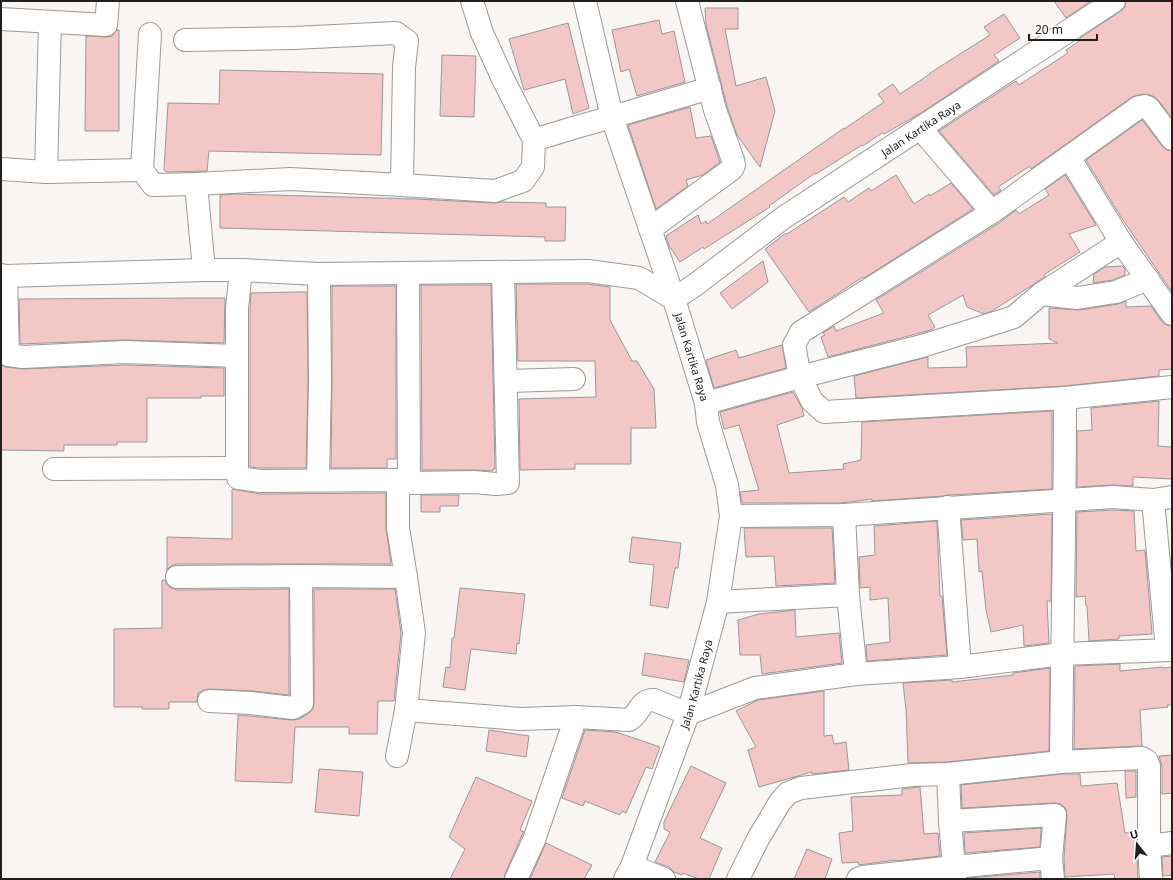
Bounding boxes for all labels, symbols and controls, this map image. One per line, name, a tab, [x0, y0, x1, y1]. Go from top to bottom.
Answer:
scale bar	[1029, 16, 1097, 42]
text: 20 m	[1035, 21, 1063, 38]
street label: Jalan Kartika Raya	[877, 96, 963, 160]
street label: Jalan Kartika Raya	[671, 310, 713, 403]
street label: Jalan Kartika Raya	[676, 637, 715, 731]
north arrow	[1117, 824, 1157, 864]
text: U	[1128, 826, 1140, 842]

